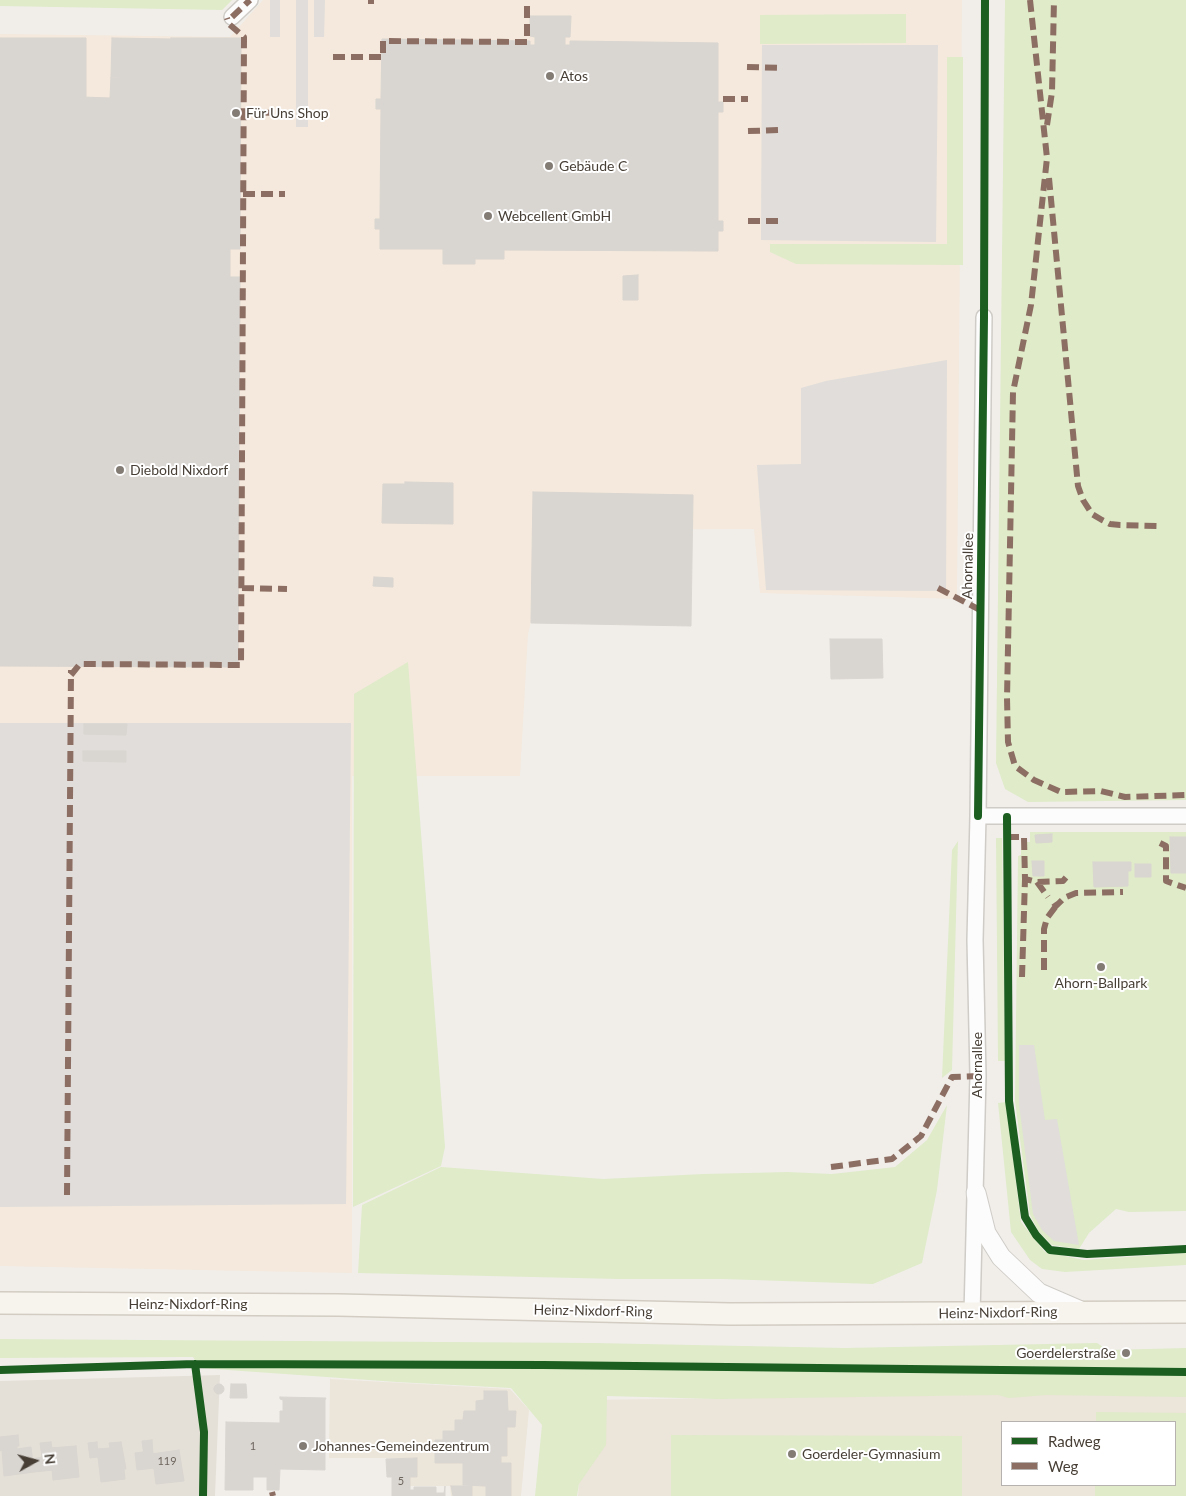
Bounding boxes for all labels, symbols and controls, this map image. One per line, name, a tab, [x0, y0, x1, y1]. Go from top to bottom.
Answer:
place label: Atos	[560, 68, 588, 84]
marker: Atos	[544, 70, 556, 82]
place label: Für Uns Shop	[246, 105, 328, 121]
marker: Für Uns Shop	[230, 107, 242, 119]
place label: Gebäude C	[559, 158, 627, 174]
marker: Gebäude C	[543, 160, 555, 172]
place label: Webcellent GmbH	[498, 208, 611, 224]
marker: Webcellent GmbH	[482, 210, 494, 222]
place label: Diebold Nixdorf	[130, 462, 228, 478]
marker: Diebold Nixdorf	[114, 464, 126, 476]
street label: Ahornallee	[959, 533, 977, 599]
marker: Ahorn-Ballpark	[1095, 961, 1107, 973]
place label: Ahorn-Ballpark	[1055, 975, 1147, 991]
street label: Ahornallee	[969, 1032, 985, 1098]
street label: Heinz-Nixdorf-Ring	[129, 1296, 247, 1312]
street label: Heinz-Nixdorf-Ring	[533, 1302, 653, 1320]
street label: Heinz-Nixdorf-Ring	[938, 1304, 1058, 1322]
place label: Goerdelerstraße	[1016, 1345, 1116, 1361]
marker: Goerdelerstraße	[1120, 1347, 1132, 1359]
legend	[1001, 1421, 1176, 1486]
text: Radweg	[1048, 1432, 1101, 1450]
north arrow	[10, 1436, 60, 1486]
place label: Johannes-Gemeindezentrum	[313, 1438, 489, 1454]
house number: 1	[250, 1439, 256, 1453]
marker: Johannes-Gemeindezentrum	[297, 1440, 309, 1452]
place label: Goerdeler-Gymnasium	[802, 1446, 940, 1462]
marker: Goerdeler-Gymnasium	[786, 1448, 798, 1460]
text: N	[41, 1453, 59, 1465]
house number: 119	[157, 1454, 177, 1468]
text: Weg	[1048, 1457, 1078, 1475]
house number: 5	[398, 1474, 404, 1488]

